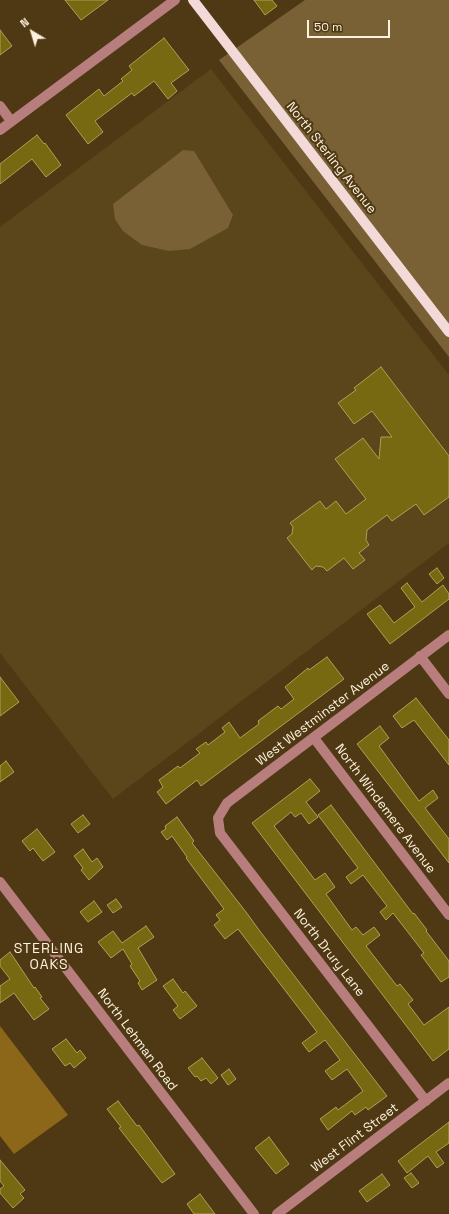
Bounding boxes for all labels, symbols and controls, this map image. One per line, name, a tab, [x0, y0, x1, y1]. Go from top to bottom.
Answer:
north arrow	[12, 12, 52, 52]
scale bar	[309, 12, 392, 38]
text: N	[17, 15, 32, 30]
text: 50 m	[314, 19, 342, 35]
street label: North Sterling Avenue	[283, 99, 379, 217]
street label: West Westminster Avenue	[253, 659, 393, 769]
street label: North Windemere Avenue	[331, 741, 439, 877]
street label: North Drury Lane	[290, 906, 368, 1000]
district label: STERLING OAKS	[14, 941, 84, 974]
street label: North Lehman Road	[94, 986, 180, 1094]
street label: West Flint Street	[308, 1100, 402, 1176]

